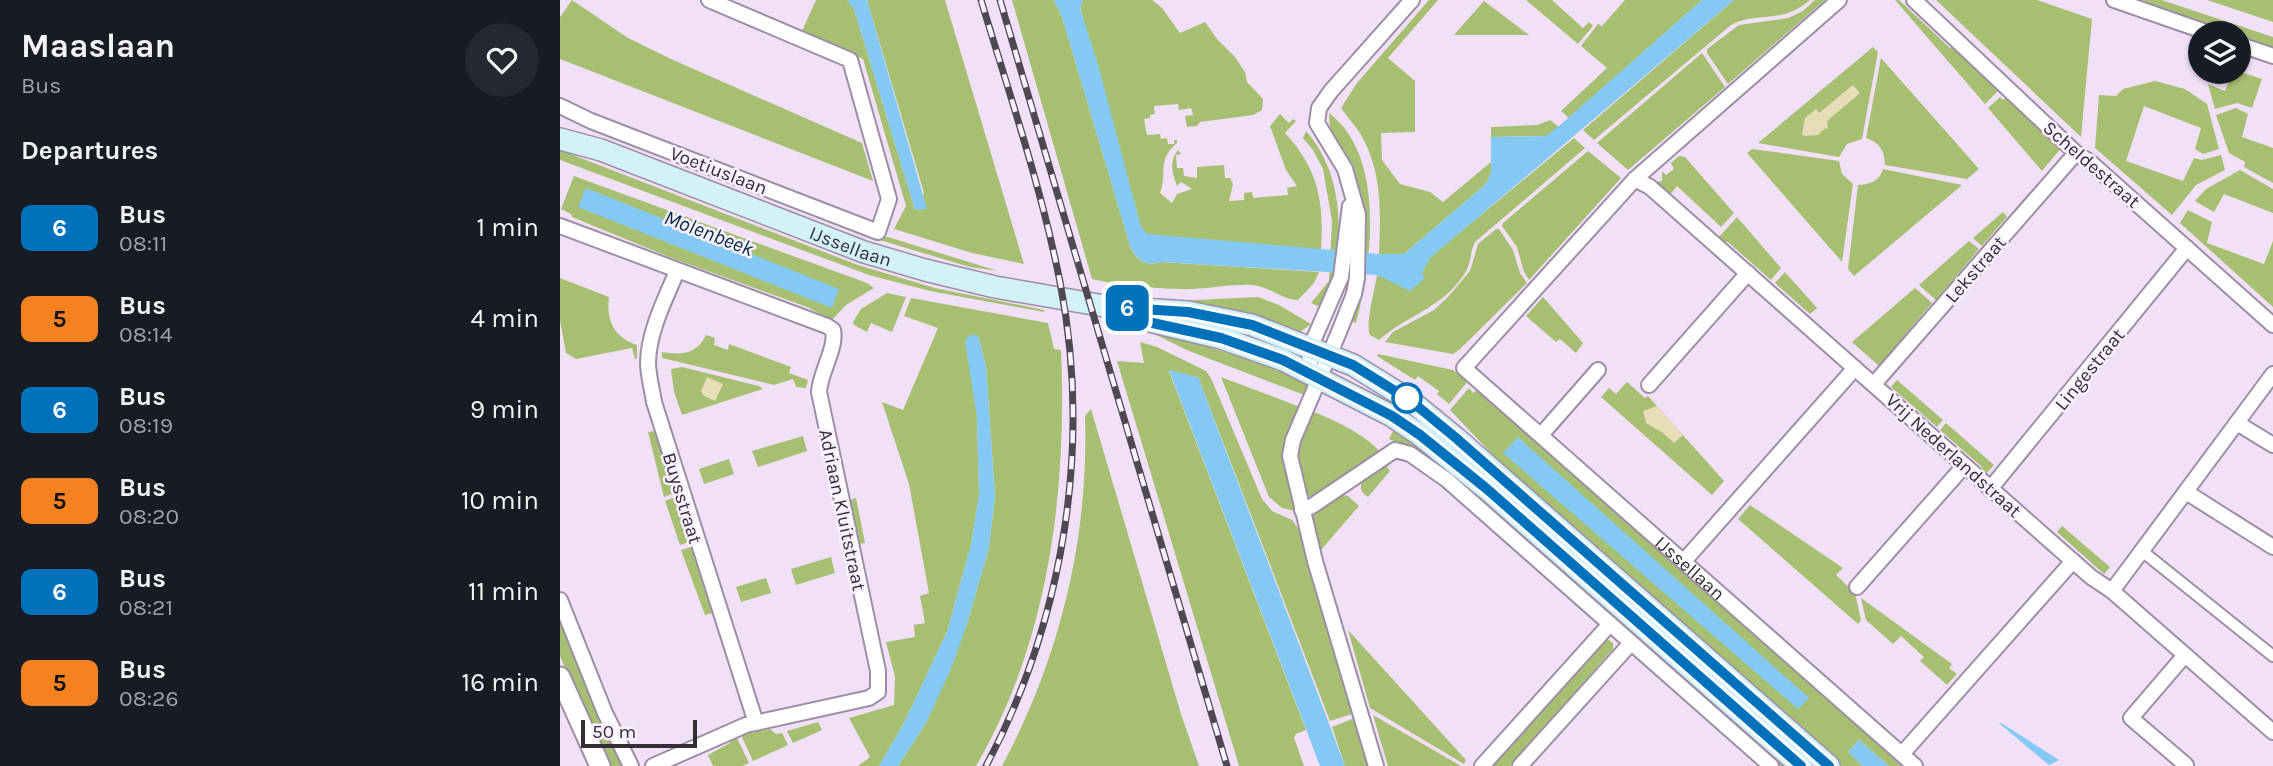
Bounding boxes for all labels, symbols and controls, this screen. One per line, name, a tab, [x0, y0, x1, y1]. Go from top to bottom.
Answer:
map controls	[2188, 21, 2251, 84]
button: layers	[2188, 21, 2251, 84]
button: heart	[465, 23, 539, 97]
text: Maaslaan	[21, 27, 175, 65]
text: Bus	[21, 72, 61, 99]
street label: Scheldestraat	[2038, 117, 2144, 213]
text: Departures	[21, 135, 158, 166]
street label: Voetiuslaan	[667, 142, 770, 200]
text: Bus	[119, 199, 166, 230]
water label: Molenbeek	[661, 205, 757, 261]
text: 1 min	[476, 212, 539, 243]
text: 6	[52, 214, 67, 242]
street label: IJssellaan	[806, 222, 894, 272]
text: 08:11	[119, 230, 167, 257]
street label: Lekstraat	[1941, 232, 2011, 308]
line badge: 6	[1104, 285, 1150, 331]
text: Bus	[119, 290, 166, 321]
text: 6	[1120, 294, 1134, 322]
text: 4 min	[471, 303, 539, 334]
text: 5	[53, 305, 66, 333]
text: 08:14	[119, 321, 173, 348]
street label: Lingestraat	[2050, 324, 2129, 415]
text: Bus	[119, 381, 166, 412]
unlabelled marker	[1392, 383, 1422, 413]
street label: Vrij Nederlandstraat	[1881, 389, 2026, 522]
text: 9 min	[470, 394, 539, 425]
text: 6	[52, 396, 67, 424]
text: 08:19	[119, 412, 173, 439]
street label: Adriaan Kluitstraat	[814, 427, 870, 593]
street label: Buysstraat	[658, 450, 706, 547]
text: Bus	[119, 472, 166, 503]
text: 10 min	[461, 485, 539, 516]
text: 5	[53, 487, 66, 515]
text: 08:20	[119, 503, 179, 530]
street label: IJssellaan	[1650, 532, 1729, 605]
text: Bus	[119, 563, 166, 594]
text: 11 min	[468, 576, 539, 607]
text: 6	[52, 578, 67, 606]
text: 08:21	[119, 594, 173, 621]
text: Bus	[119, 654, 166, 685]
text: 16 min	[462, 667, 539, 698]
text: 5	[53, 669, 66, 697]
text: 08:26	[119, 685, 179, 712]
scale bar	[581, 717, 696, 749]
text: 50 m	[592, 721, 636, 743]

